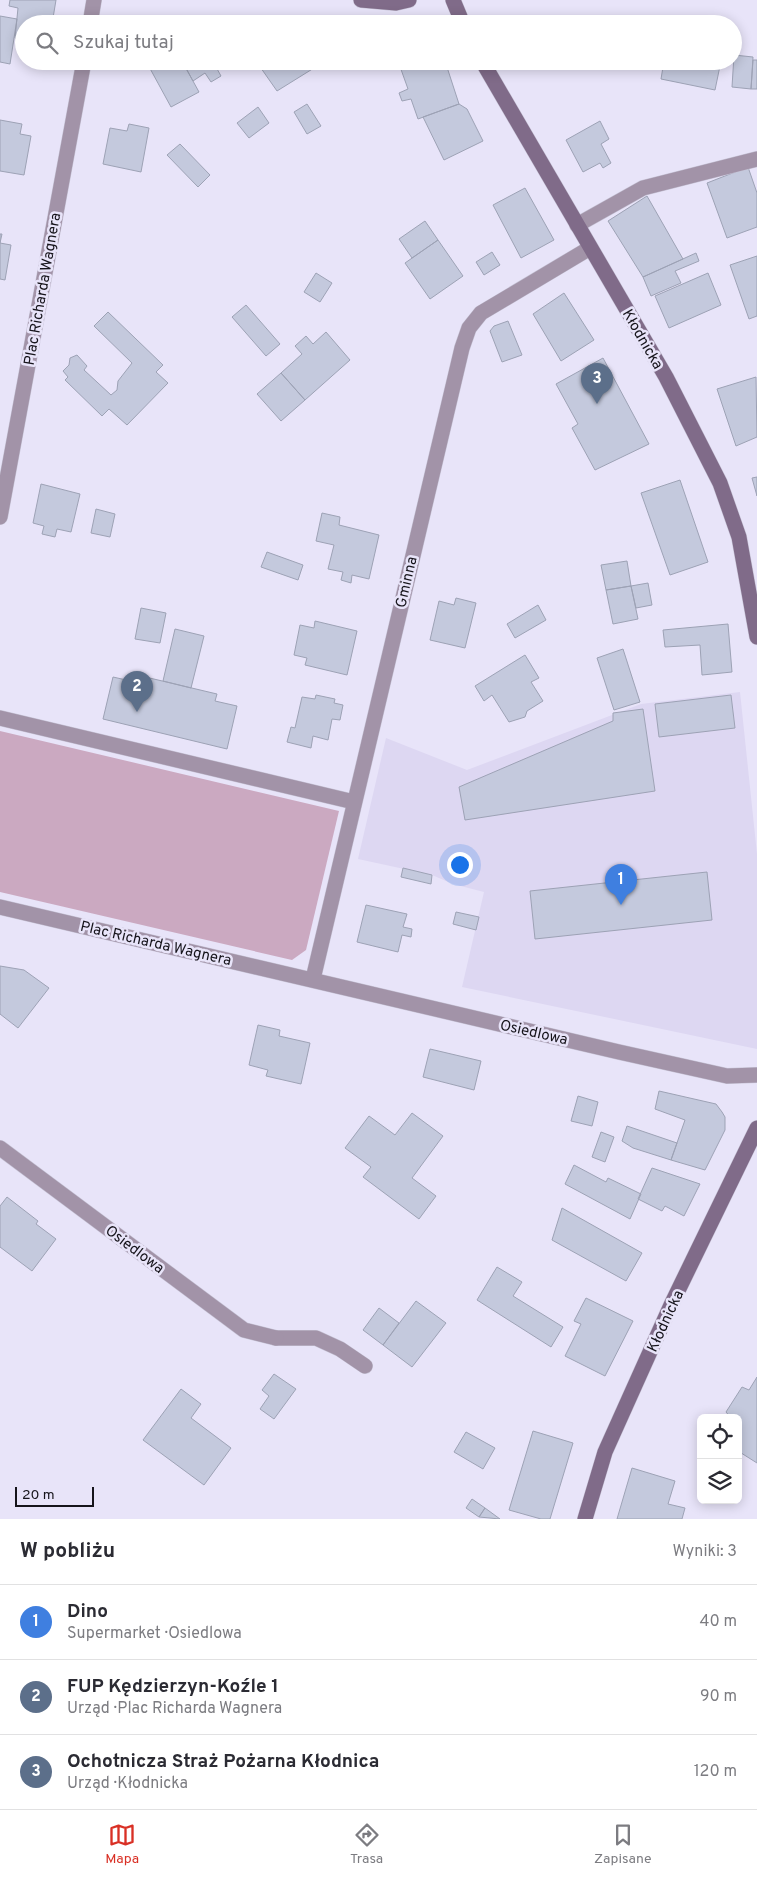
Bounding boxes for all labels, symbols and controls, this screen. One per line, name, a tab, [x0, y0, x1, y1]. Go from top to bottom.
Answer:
search box	[15, 15, 742, 70]
icon: search	[33, 29, 61, 57]
text: Szukaj tutaj	[73, 31, 174, 55]
street label: Plac Richarda Wagnera	[21, 211, 66, 367]
street label: Kłodnicka	[617, 306, 666, 373]
pin: 3	[581, 363, 613, 404]
street label: Gminna	[392, 555, 423, 610]
pin: 2	[121, 671, 153, 712]
your location	[447, 852, 473, 878]
pin: 1	[605, 864, 637, 905]
street label: Plac Richarda Wagnera	[78, 918, 233, 971]
street label: Osiedlowa	[498, 1016, 569, 1050]
street label: Osiedlowa	[101, 1222, 167, 1278]
street label: Kłodnicka	[644, 1288, 689, 1356]
map controls	[697, 1414, 742, 1504]
button: locate	[697, 1414, 742, 1459]
button: layers	[697, 1459, 742, 1504]
scale bar	[15, 1484, 94, 1507]
text: 20 m	[22, 1487, 55, 1504]
text: W pobliżu	[20, 1538, 115, 1565]
text: Wyniki: 3	[672, 1542, 737, 1562]
text: Dino	[67, 1600, 108, 1624]
text: 1	[33, 1612, 39, 1632]
text: 40 m	[699, 1612, 737, 1632]
text: Supermarket · Osiedlowa	[67, 1624, 242, 1644]
text: FUP Kędzierzyn-Koźle 1	[67, 1675, 279, 1699]
text: 2	[31, 1687, 41, 1707]
text: 90 m	[700, 1687, 737, 1707]
text: Urząd · Plac Richarda Wagnera	[67, 1699, 282, 1719]
text: Ochotnicza Straż Pożarna Kłodnica	[67, 1750, 379, 1774]
text: 3	[31, 1762, 41, 1782]
text: 120 m	[694, 1762, 737, 1782]
text: Urząd · Kłodnicka	[67, 1774, 188, 1794]
tab: Mapa	[105, 1821, 139, 1868]
tab: Trasa	[350, 1821, 383, 1868]
tab: Zapisane	[594, 1821, 652, 1868]

